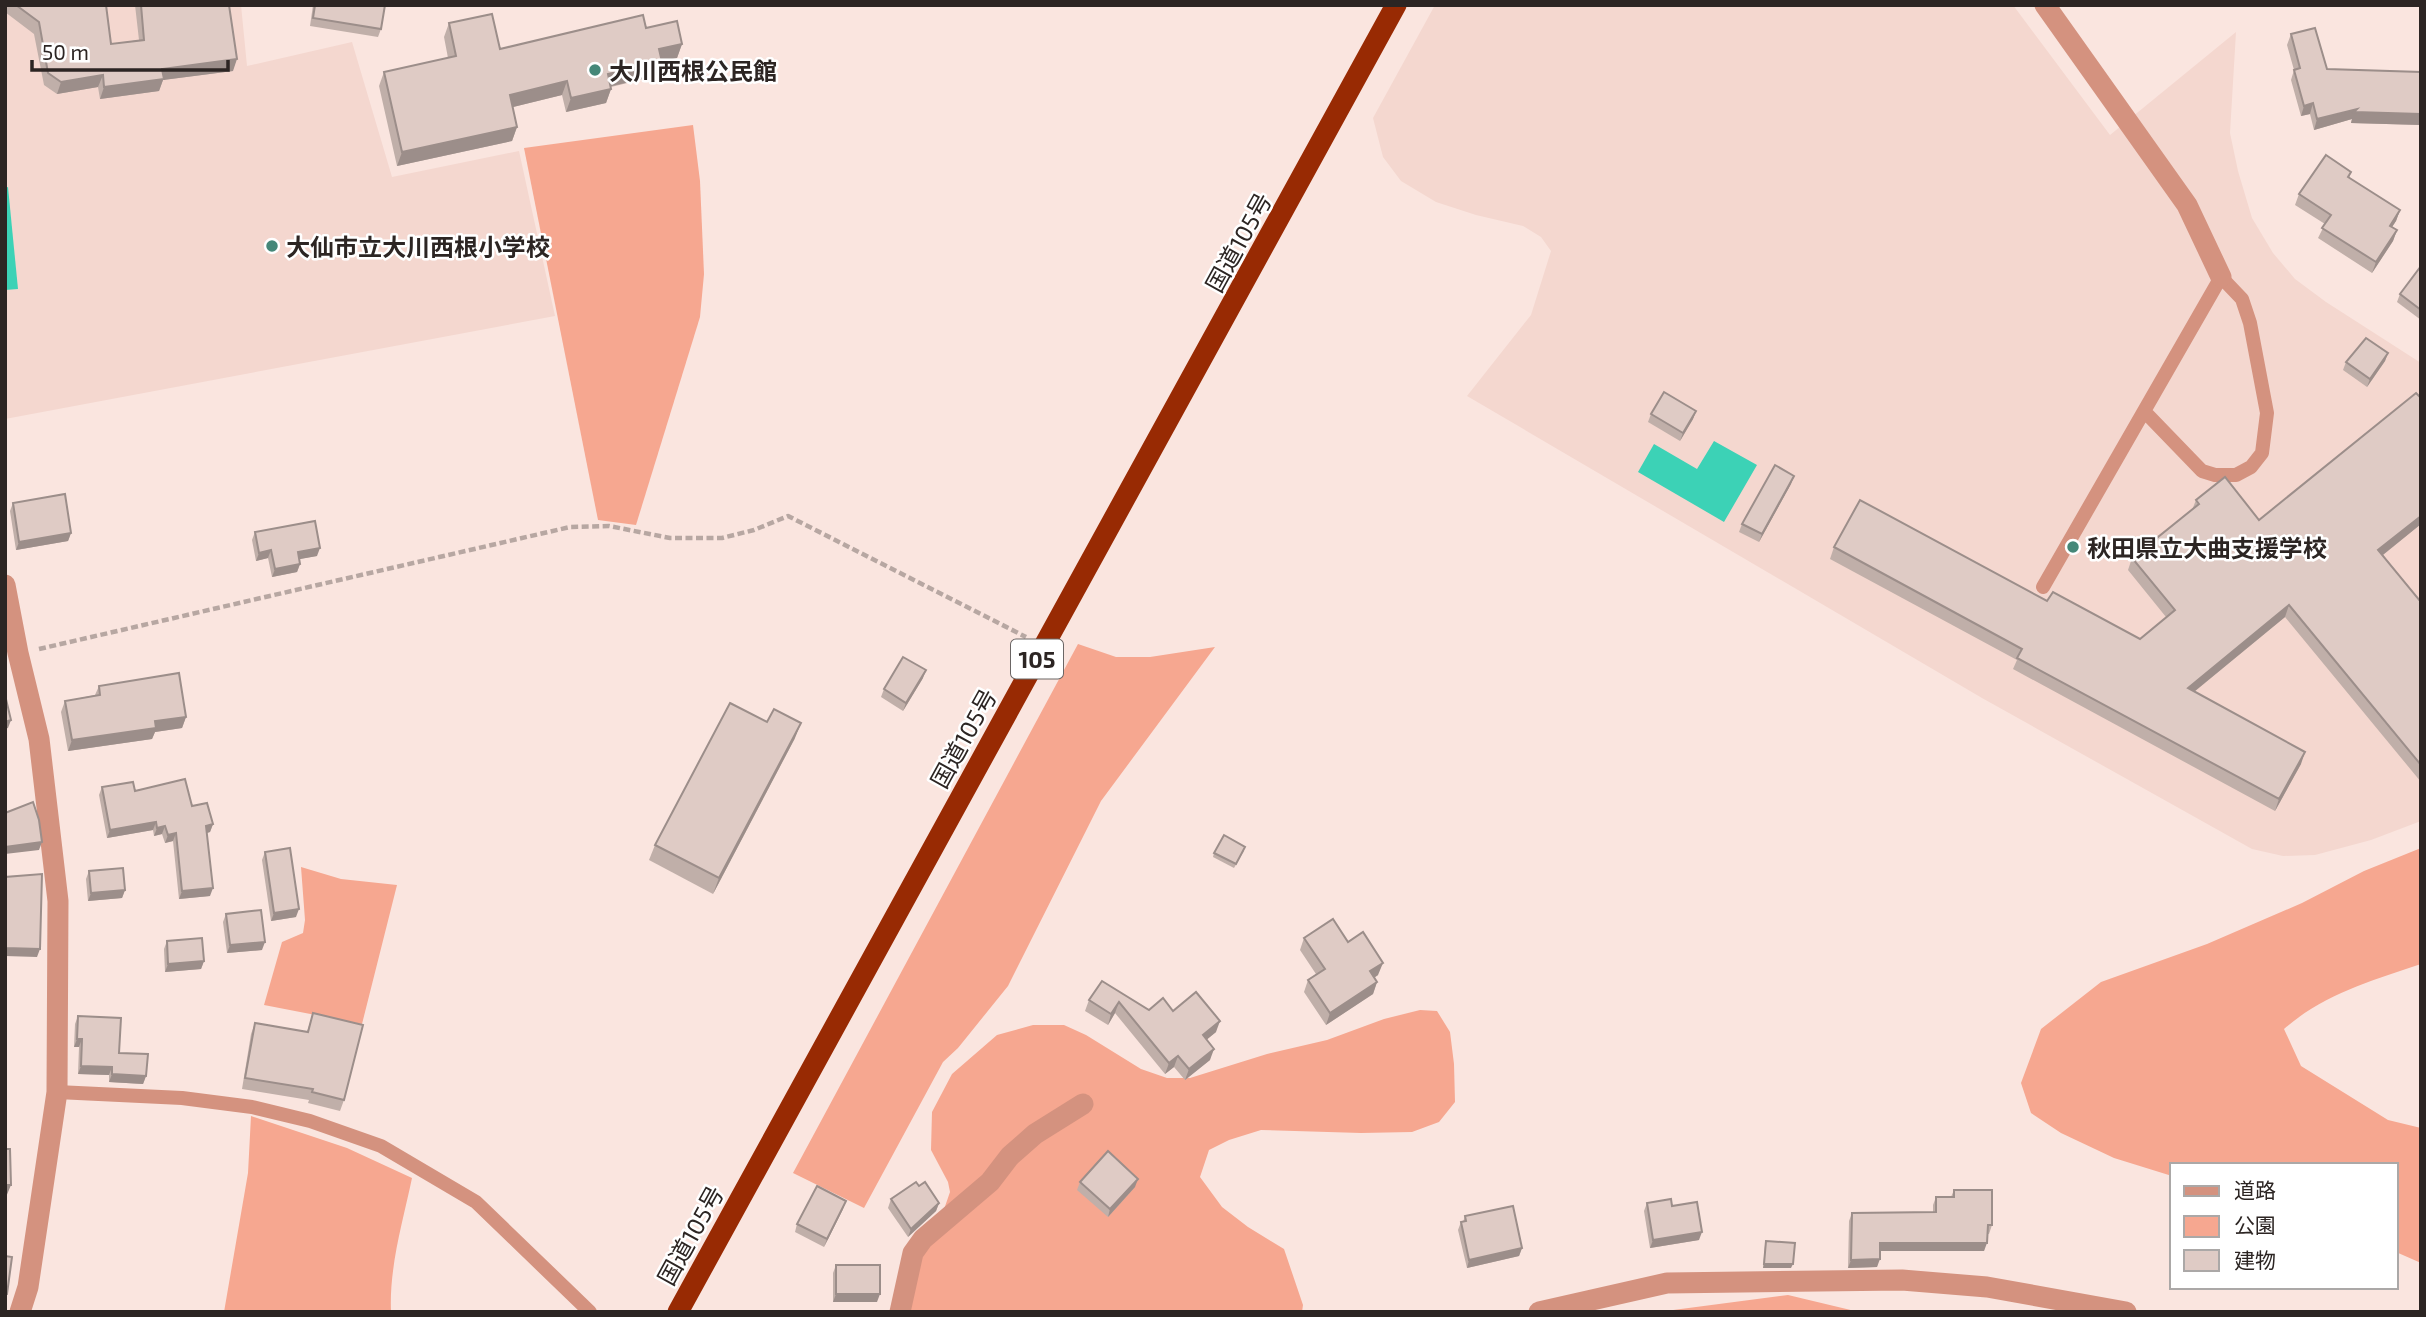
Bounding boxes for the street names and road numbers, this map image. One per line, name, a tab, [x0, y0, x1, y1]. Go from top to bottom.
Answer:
street label: 国道105号	[1199, 187, 1277, 297]
road number: 105	[1011, 639, 1063, 678]
street label: 国道105号	[924, 683, 1002, 793]
street label: 国道105号	[651, 1180, 729, 1290]

